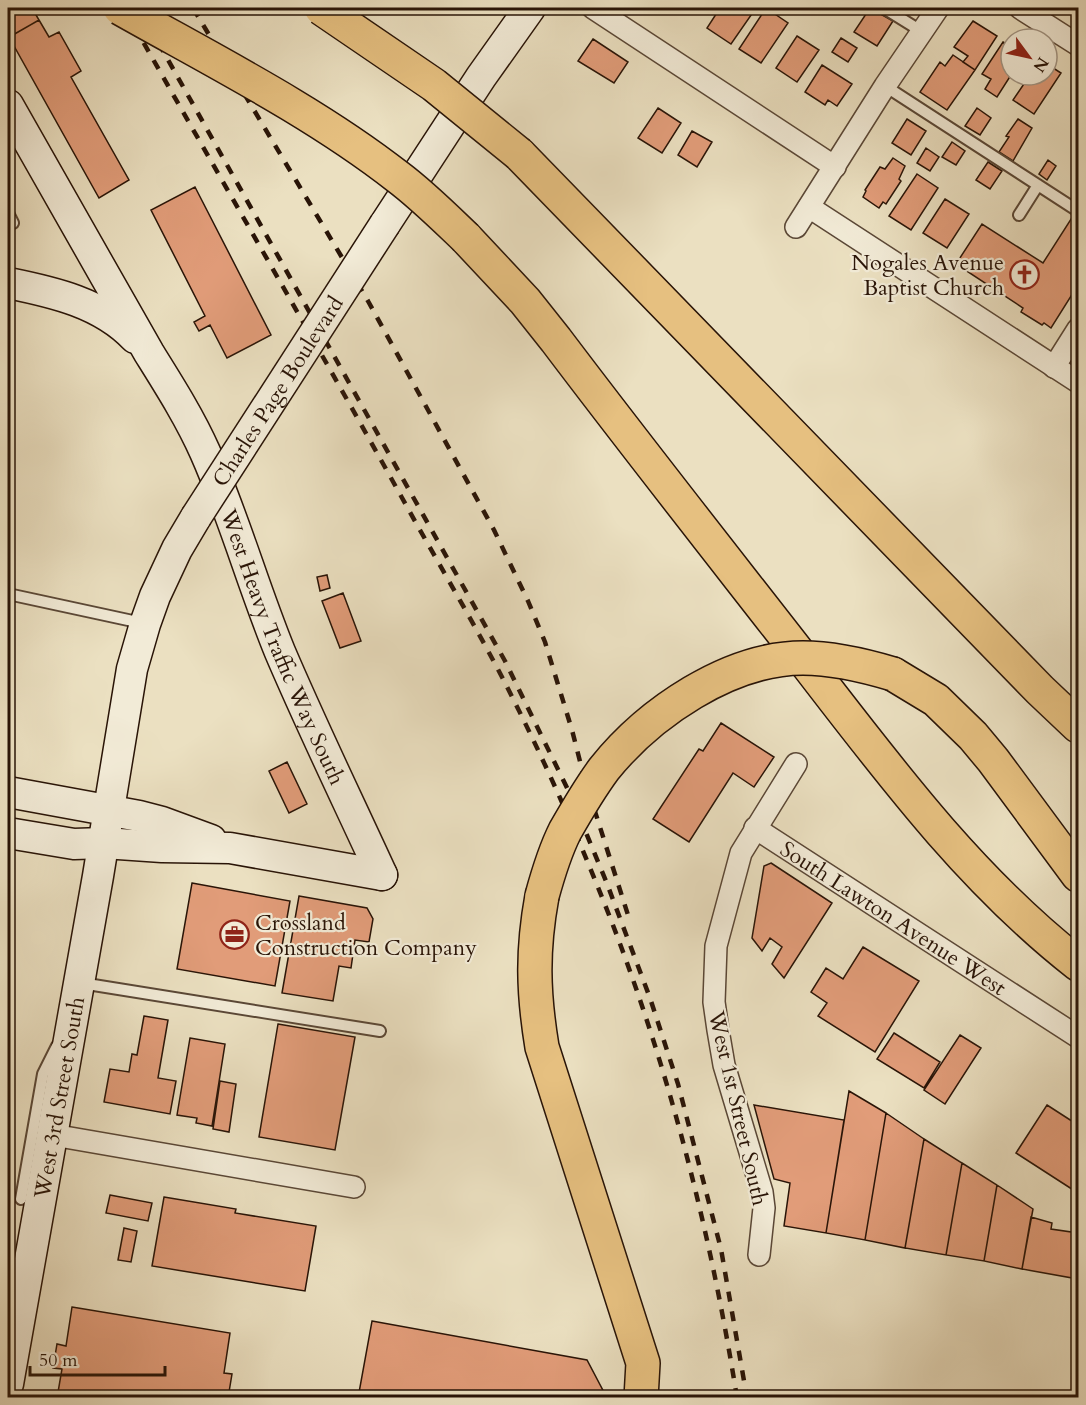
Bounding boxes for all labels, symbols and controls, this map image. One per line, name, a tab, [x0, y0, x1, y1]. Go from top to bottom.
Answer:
north arrow	[999, 27, 1059, 87]
text: N	[1028, 53, 1054, 77]
place label: Nogales Avenue Baptist Church	[851, 248, 1004, 303]
church icon: Nogales Avenue Baptist Church	[1009, 259, 1041, 291]
street label: Charles Page Boulevard	[206, 290, 351, 493]
street label: West Heavy Traffic Way South	[213, 504, 352, 790]
street label: South Lawton Avenue West	[774, 834, 1012, 1003]
place label: Crossland Construction Company	[255, 908, 477, 963]
office icon: Crossland Construction Company	[218, 919, 250, 951]
street label: West 3rd Street South	[27, 994, 92, 1202]
street label: West 1st Street South	[701, 1007, 775, 1208]
scale bar	[30, 1339, 165, 1377]
text: 50 m	[39, 1348, 78, 1373]

